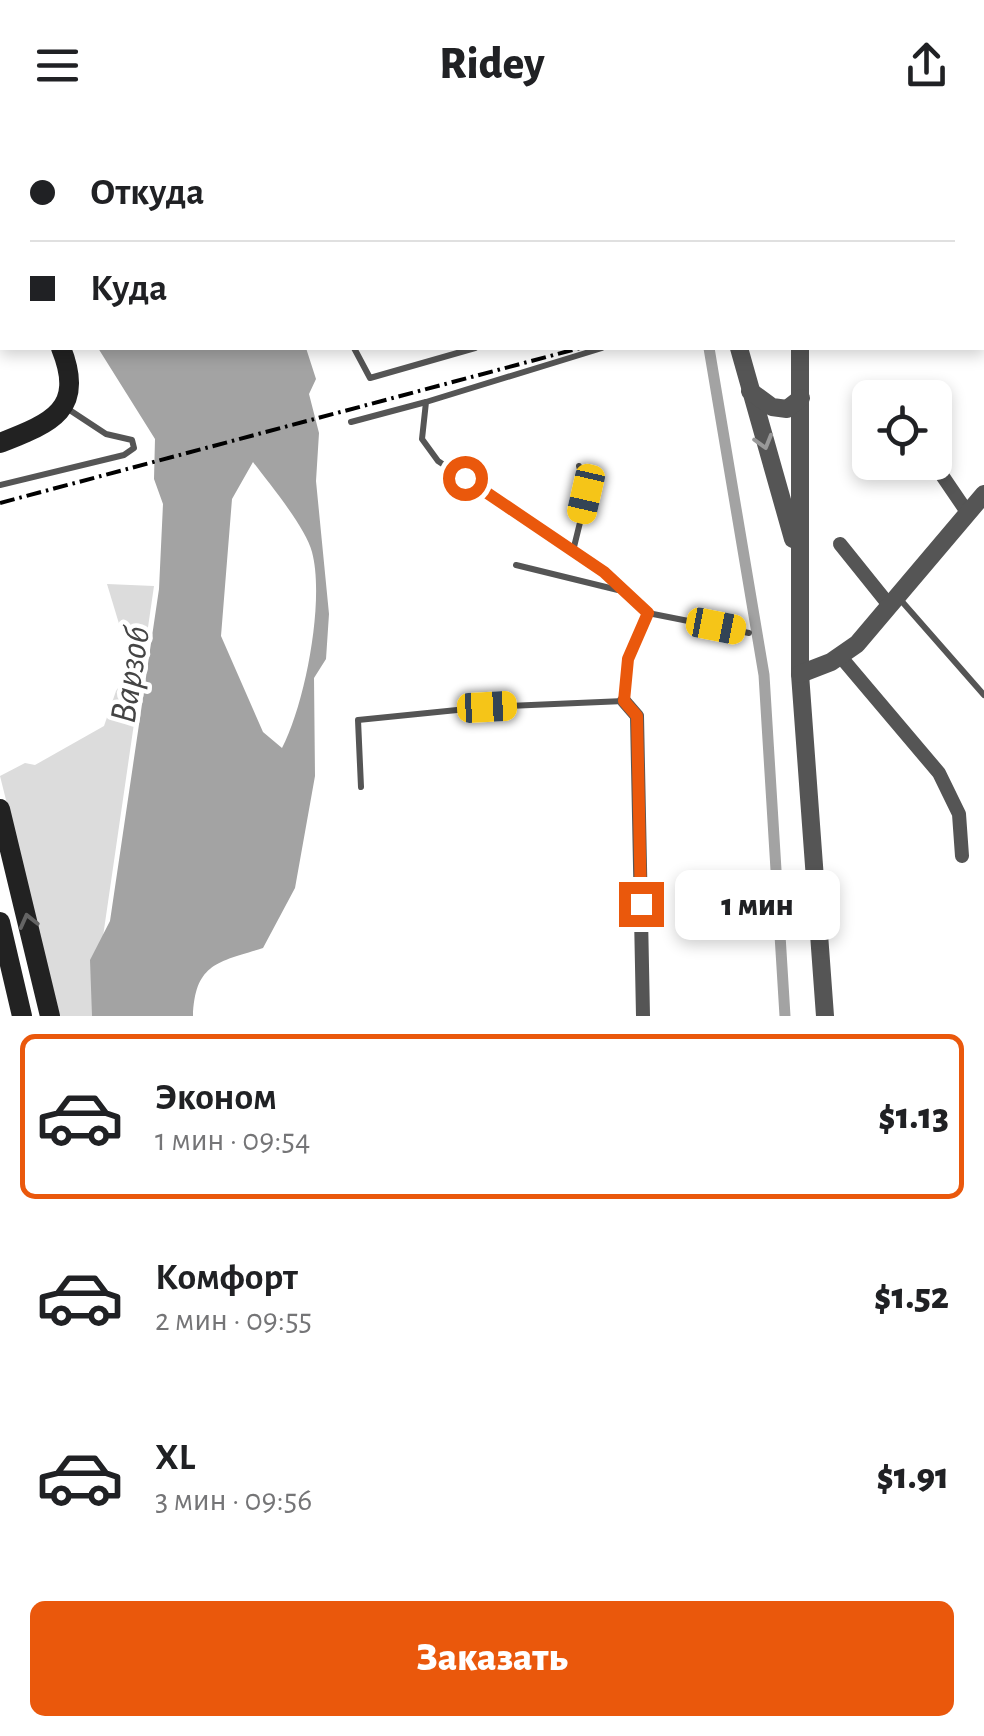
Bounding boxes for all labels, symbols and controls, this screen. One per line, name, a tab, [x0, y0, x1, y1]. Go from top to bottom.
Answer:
icon: menu	[30, 38, 85, 93]
icon: share	[899, 38, 954, 93]
text: Ridey	[439, 42, 545, 87]
text: Откуда	[90, 174, 204, 212]
text: Куда	[90, 270, 167, 308]
map controls	[852, 380, 952, 480]
button: locate	[852, 380, 952, 480]
one-way arrow	[752, 432, 773, 449]
route start	[443, 456, 488, 501]
car	[565, 461, 607, 527]
car	[684, 606, 748, 646]
water label: Варзоб	[105, 623, 158, 726]
car	[456, 690, 518, 724]
callout: 1 мин	[676, 869, 841, 939]
route end	[619, 882, 664, 927]
text: 1 мин	[721, 889, 794, 921]
one-way arrow	[19, 913, 40, 930]
icon: car	[35, 1072, 125, 1162]
text: Эконом	[155, 1079, 277, 1117]
text: $1.13	[878, 1098, 949, 1136]
text: 1 мин · 09:54	[155, 1124, 310, 1156]
icon: car	[35, 1252, 125, 1342]
text: Комфорт	[155, 1259, 298, 1297]
text: $1.52	[874, 1278, 949, 1316]
text: 2 мин · 09:55	[155, 1304, 312, 1336]
icon: car	[35, 1432, 125, 1522]
text: XL	[155, 1439, 195, 1477]
text: $1.91	[876, 1458, 949, 1496]
text: 3 мин · 09:56	[155, 1484, 312, 1516]
button: Заказать	[30, 1601, 954, 1716]

